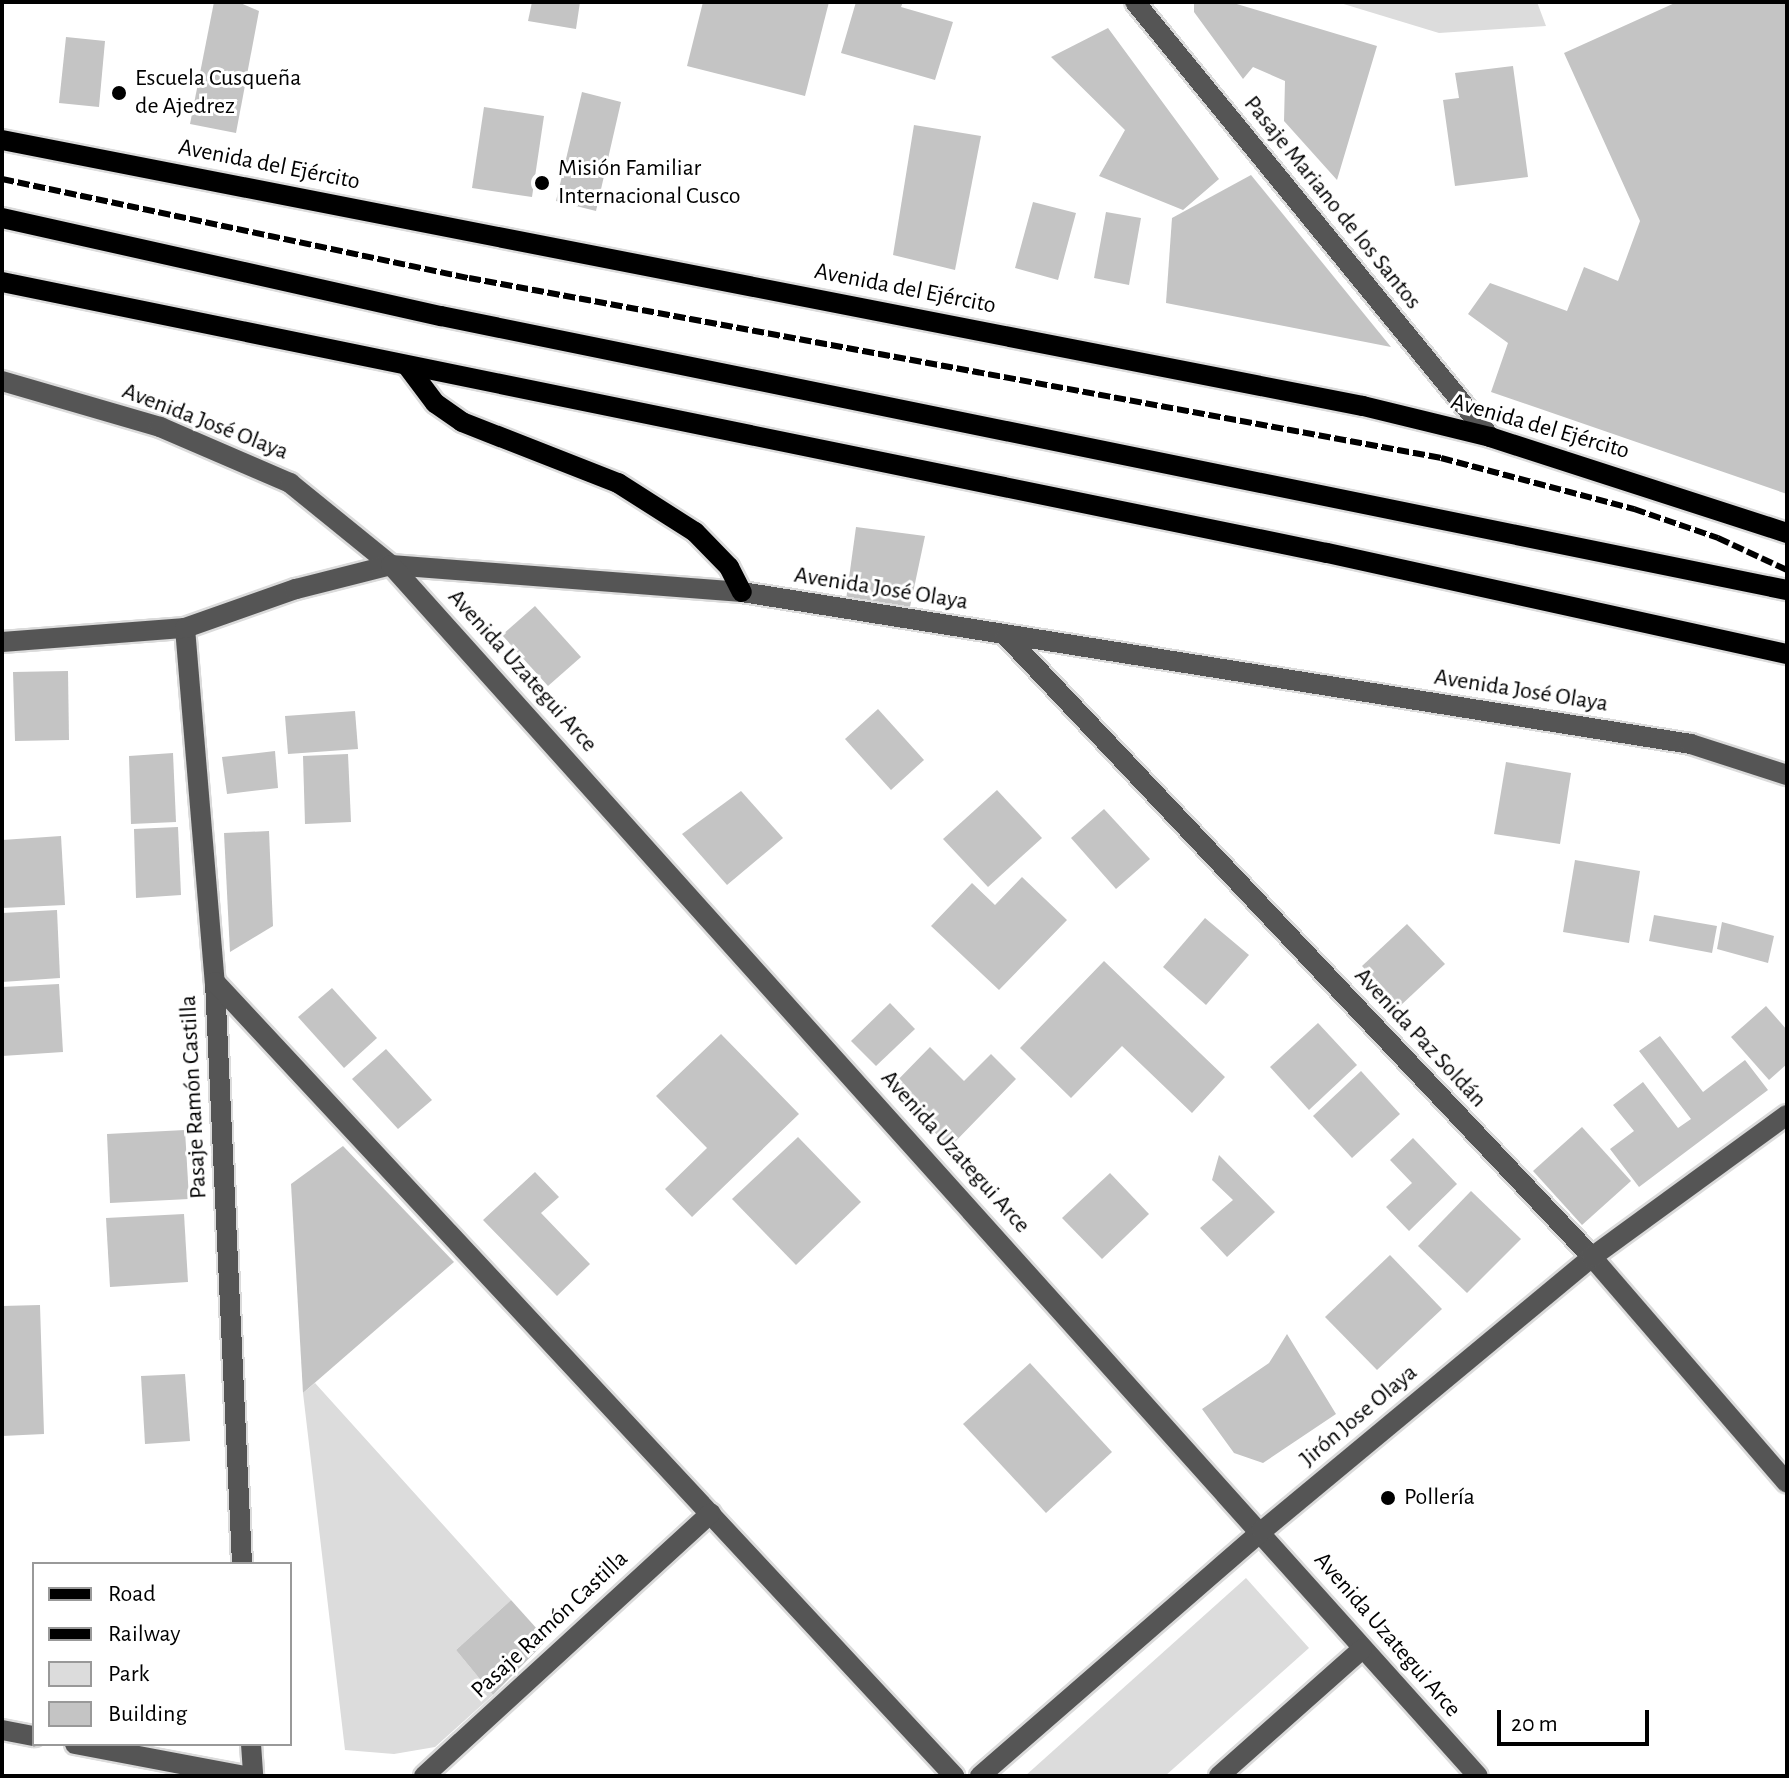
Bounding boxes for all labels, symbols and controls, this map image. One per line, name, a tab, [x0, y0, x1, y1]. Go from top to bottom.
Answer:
place label: Escuela Cusqueña de Ajedrez	[135, 65, 301, 121]
marker: Escuela Cusqueña de Ajedrez	[110, 84, 128, 102]
street label: Pasaje Mariano de los Santos	[1237, 90, 1427, 316]
street label: Avenida del Ejército	[176, 133, 362, 197]
place label: Misión Familiar Internacional Cusco	[558, 155, 740, 211]
marker: Misión Familiar Internacional Cusco	[533, 174, 551, 192]
street label: Avenida del Ejército	[812, 257, 998, 321]
street label: Avenida José Olaya	[118, 377, 292, 467]
street label: Avenida del Ejército	[1447, 388, 1633, 466]
street label: Avenida José Olaya	[792, 561, 970, 617]
street label: Avenida Uzategui Arce	[441, 584, 603, 758]
street label: Avenida José Olaya	[1432, 663, 1610, 719]
street label: Avenida Paz Soldán	[1348, 962, 1492, 1114]
street label: Pasaje Ramón Castilla	[174, 994, 214, 1200]
street label: Avenida Uzategui Arce	[874, 1065, 1036, 1239]
street label: Jirón Jose Olaya	[1294, 1359, 1424, 1473]
place label: Pollería	[1404, 1484, 1475, 1512]
marker: Pollería	[1379, 1489, 1397, 1507]
street label: Pasaje Ramón Castilla	[466, 1545, 634, 1705]
street label: Avenida Uzategui Arce	[1307, 1547, 1467, 1723]
legend	[32, 1562, 292, 1746]
text: Road	[108, 1582, 156, 1606]
text: Railway	[108, 1622, 180, 1646]
text: Park	[108, 1662, 149, 1686]
scale bar	[1501, 1694, 1653, 1744]
text: Building	[108, 1702, 187, 1726]
text: 20 m	[1511, 1712, 1558, 1736]

